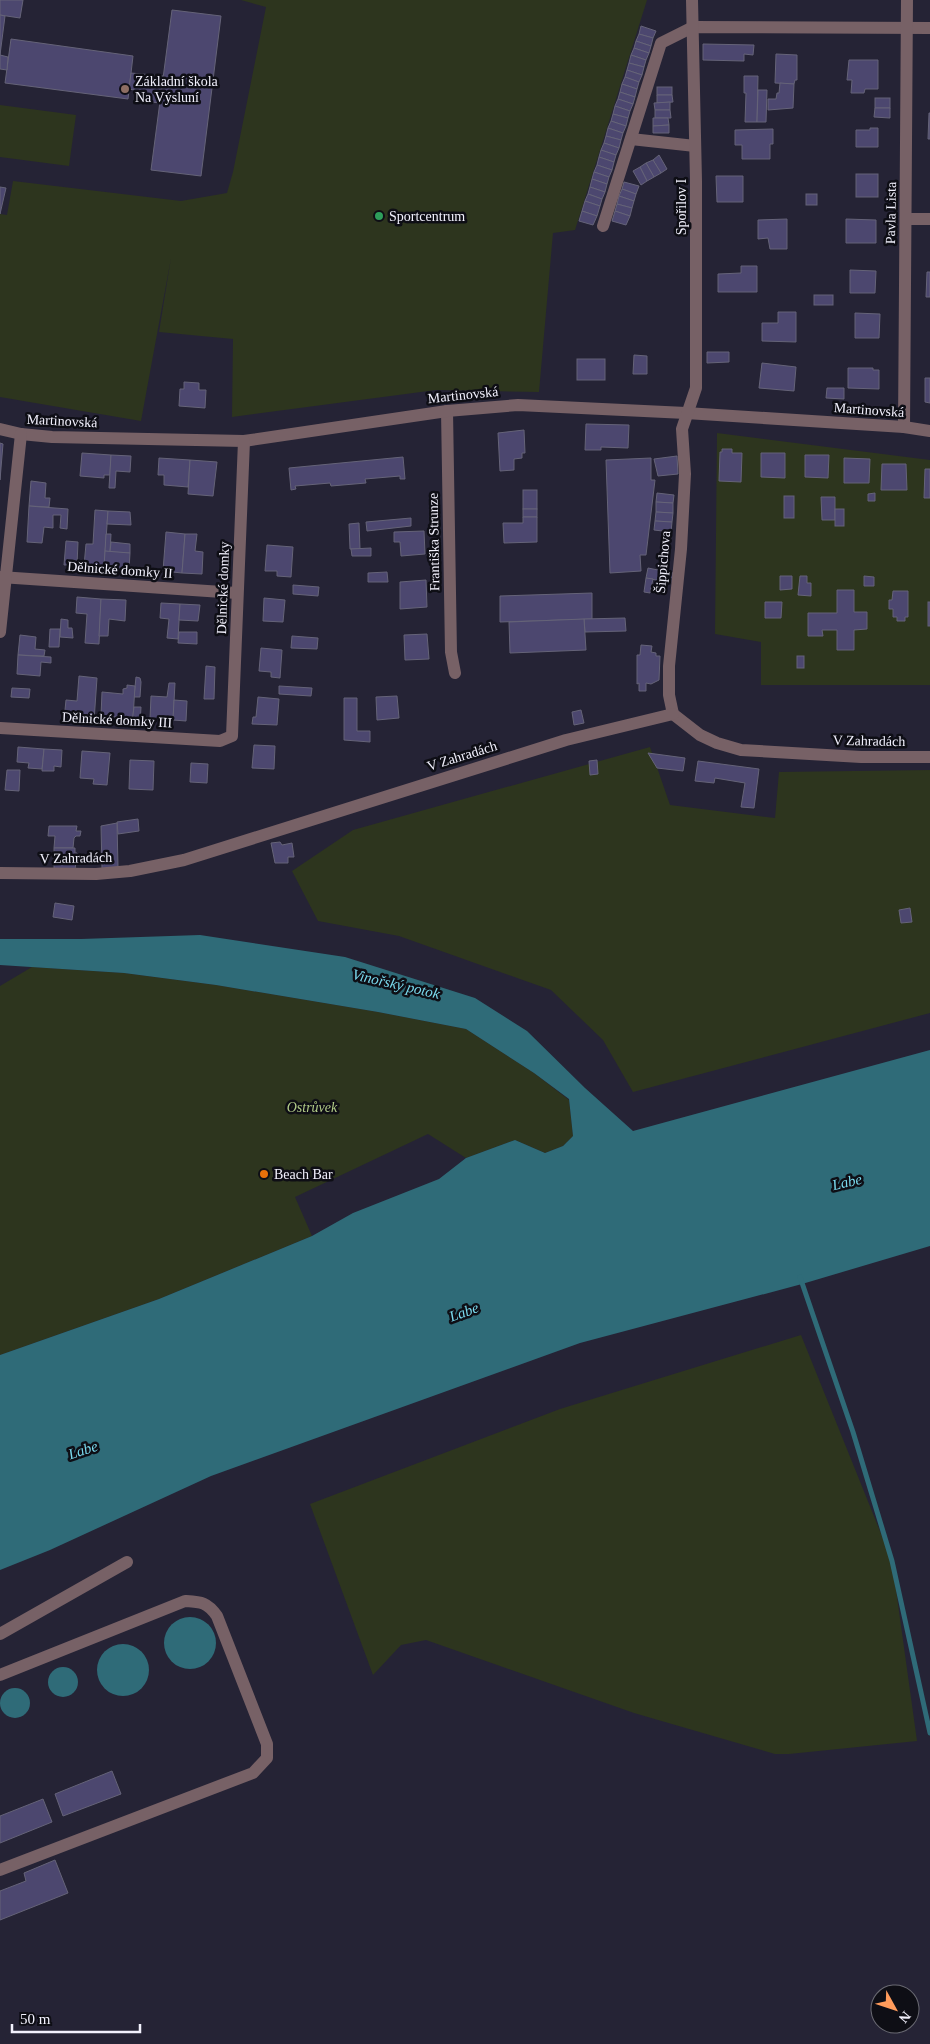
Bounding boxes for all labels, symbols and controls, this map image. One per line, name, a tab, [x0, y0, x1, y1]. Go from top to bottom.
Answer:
place label: Základní škola Na Výsluní	[135, 74, 219, 105]
marker: Základní škola Na Výsluní	[119, 83, 131, 95]
street label: Spořilov I	[674, 178, 689, 235]
street label: Pavla Lista	[883, 181, 899, 244]
place label: Sportcentrum	[389, 209, 465, 224]
marker: Sportcentrum	[373, 210, 385, 222]
street label: Martinovská	[427, 384, 500, 406]
street label: Martinovská	[833, 400, 906, 420]
street label: Martinovská	[26, 412, 99, 430]
street label: Františka Strunze	[426, 493, 442, 591]
street label: Šippichova	[652, 529, 673, 594]
street label: Dělnické domky	[214, 541, 232, 635]
street label: Dělnické domky II	[67, 559, 174, 581]
street label: Dělnické domky III	[61, 710, 173, 730]
street label: V Zahradách	[833, 733, 905, 749]
street label: V Zahradách	[425, 738, 499, 774]
street label: V Zahradách	[40, 850, 112, 866]
water label: Vinořský potok	[351, 966, 442, 1002]
park label: Ostrůvek	[287, 1100, 338, 1115]
place label: Beach Bar	[274, 1167, 333, 1182]
marker: Beach Bar	[258, 1168, 270, 1180]
water label: Labe	[830, 1171, 864, 1193]
water label: Labe	[446, 1299, 481, 1325]
water label: Labe	[65, 1438, 100, 1463]
north arrow	[870, 1984, 920, 2034]
scale bar	[12, 2002, 140, 2034]
text: N	[896, 2008, 914, 2026]
text: 50 m	[20, 2011, 51, 2027]

